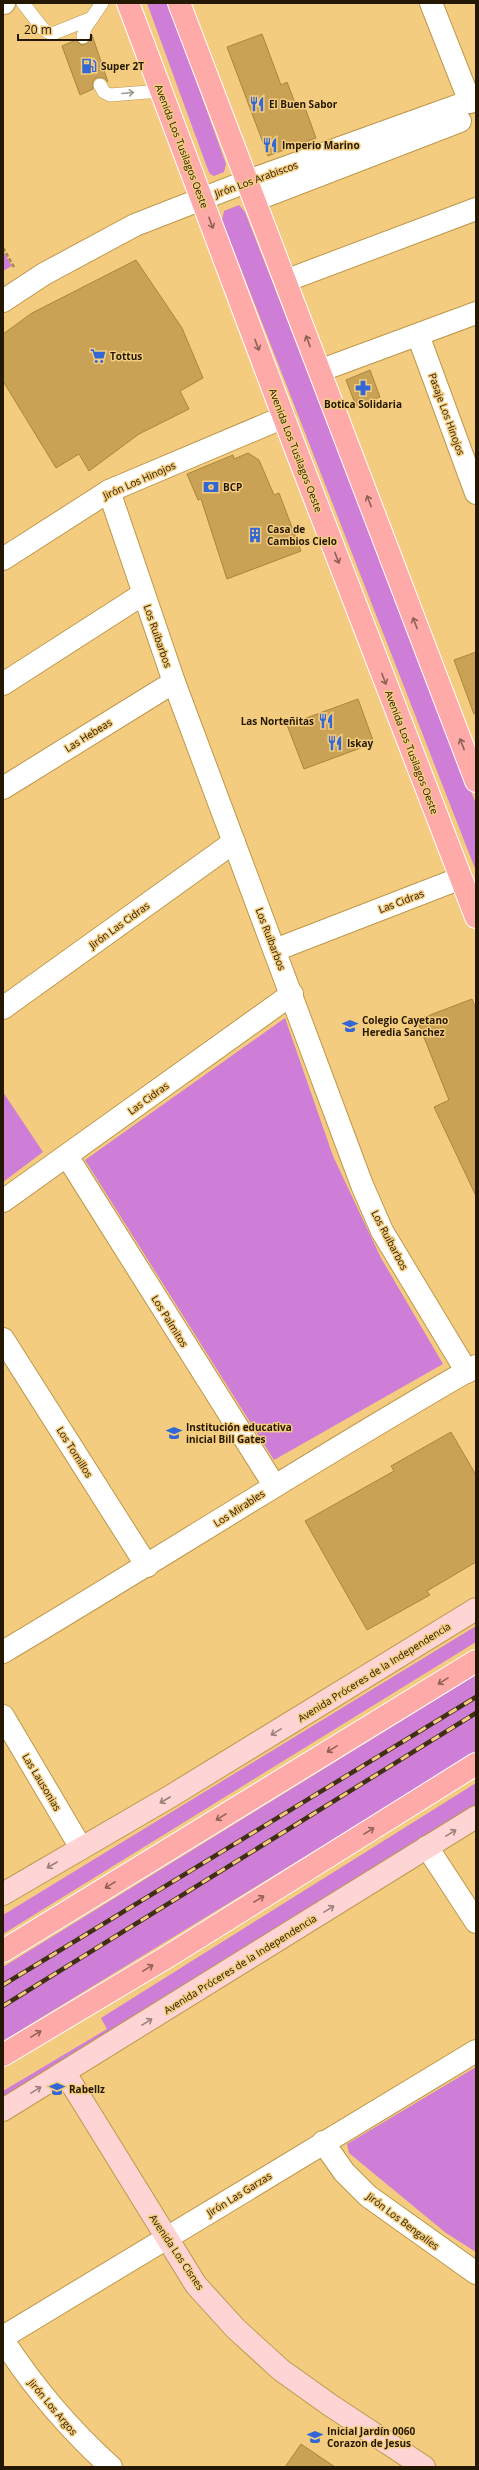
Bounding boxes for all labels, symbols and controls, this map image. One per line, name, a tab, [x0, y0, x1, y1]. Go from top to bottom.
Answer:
scale bar	[18, 16, 91, 42]
text: 20 m	[24, 21, 52, 38]
fuel station icon: Super 2T	[80, 57, 98, 75]
place label: Super 2T	[101, 59, 144, 73]
street label: Avenida Los Tusilagos Oeste	[152, 82, 212, 210]
one-way arrow	[121, 90, 134, 97]
restaurant icon: El Buen Sabor	[248, 95, 266, 113]
place label: El Buen Sabor	[269, 97, 338, 111]
restaurant icon: Imperio Marino	[261, 136, 279, 154]
place label: Imperio Marino	[282, 138, 360, 152]
street label: Jirón Los Arabiscos	[212, 157, 300, 201]
one-way arrow	[208, 216, 216, 228]
one-way arrow	[303, 335, 311, 347]
one-way arrow	[253, 338, 261, 350]
supermarket icon: Tottus	[89, 347, 107, 365]
place label: Tottus	[110, 349, 142, 363]
street label: Pasaje Los Hinojos	[426, 371, 468, 457]
pharmacy icon: Botica Solidaria	[354, 379, 372, 397]
street label: Avenida Los Tusilagos Oeste	[266, 386, 326, 514]
place label: Botica Solidaria	[324, 397, 402, 411]
street label: Jirón Los Hinojos	[100, 458, 178, 503]
bank icon: BCP	[202, 478, 220, 496]
place label: BCP	[223, 480, 242, 494]
one-way arrow	[364, 496, 372, 508]
place label: Casa de Cambios Cielo	[267, 522, 337, 548]
building icon: Casa de Cambios Cielo	[246, 526, 264, 544]
one-way arrow	[334, 551, 342, 563]
street label: Los Ruibarbos	[141, 602, 175, 670]
one-way arrow	[411, 617, 419, 629]
one-way arrow	[381, 673, 389, 685]
street label: Avenida Los Tusilagos Oeste	[382, 688, 442, 816]
restaurant icon: Las Norteñitas	[317, 712, 335, 730]
place label: Las Norteñitas	[241, 714, 314, 728]
street label: Las Hebeas	[62, 715, 114, 755]
restaurant icon: Iskay	[326, 734, 344, 752]
place label: Iskay	[347, 736, 374, 750]
one-way arrow	[458, 739, 466, 751]
street label: Las Cidras	[376, 886, 426, 916]
street label: Jirón Las Cidras	[85, 898, 152, 952]
street label: Los Ruibarbos	[253, 906, 289, 973]
place label: Colegio Cayetano Heredia Sanchez	[362, 1013, 448, 1039]
school or university icon: Colegio Cayetano Heredia Sanchez	[341, 1017, 359, 1035]
street label: Las Cidras	[125, 1078, 172, 1118]
street label: Los Ruibarbos	[368, 1208, 412, 1273]
street label: Los Palmitos	[148, 1292, 192, 1350]
place label: Institución educativa inicial Bill Gates	[186, 1420, 292, 1446]
street label: Los Tomillos	[54, 1424, 96, 1480]
school or university icon: Institución educativa inicial Bill Gates	[165, 1424, 183, 1442]
street label: Los Mirables	[211, 1486, 268, 1530]
street label: Avenida Próceres de la Independencia	[295, 1619, 453, 1725]
one-way arrow	[438, 1677, 449, 1685]
one-way arrow	[270, 1729, 282, 1737]
one-way arrow	[327, 1745, 338, 1753]
street label: Las Lausonias	[19, 1751, 65, 1814]
one-way arrow	[159, 1796, 171, 1804]
one-way arrow	[216, 1813, 227, 1821]
one-way arrow	[363, 1826, 375, 1834]
one-way arrow	[445, 1828, 457, 1836]
one-way arrow	[46, 1862, 58, 1870]
one-way arrow	[105, 1881, 116, 1889]
one-way arrow	[253, 1895, 265, 1903]
one-way arrow	[323, 1904, 335, 1912]
street label: Avenida Próceres de la Independencia	[161, 1911, 319, 2017]
one-way arrow	[142, 1963, 154, 1971]
one-way arrow	[141, 2018, 152, 2026]
one-way arrow	[30, 2030, 42, 2038]
school or university icon: Rabellz	[48, 2080, 66, 2098]
place label: Rabellz	[69, 2082, 105, 2096]
one-way arrow	[30, 2086, 42, 2094]
street label: Jirón Las Garzas	[203, 2168, 274, 2220]
street label: Jirón Los Bengalíes	[363, 2189, 442, 2253]
street label: Avenida Los Cisnes	[146, 2211, 208, 2293]
street label: Jirón Los Argos	[25, 2375, 81, 2438]
place label: Inicial Jardín 0060 Corazon de Jesus	[327, 2424, 415, 2450]
school or university icon: Inicial Jardín 0060 Corazon de Jesus	[306, 2428, 324, 2446]

